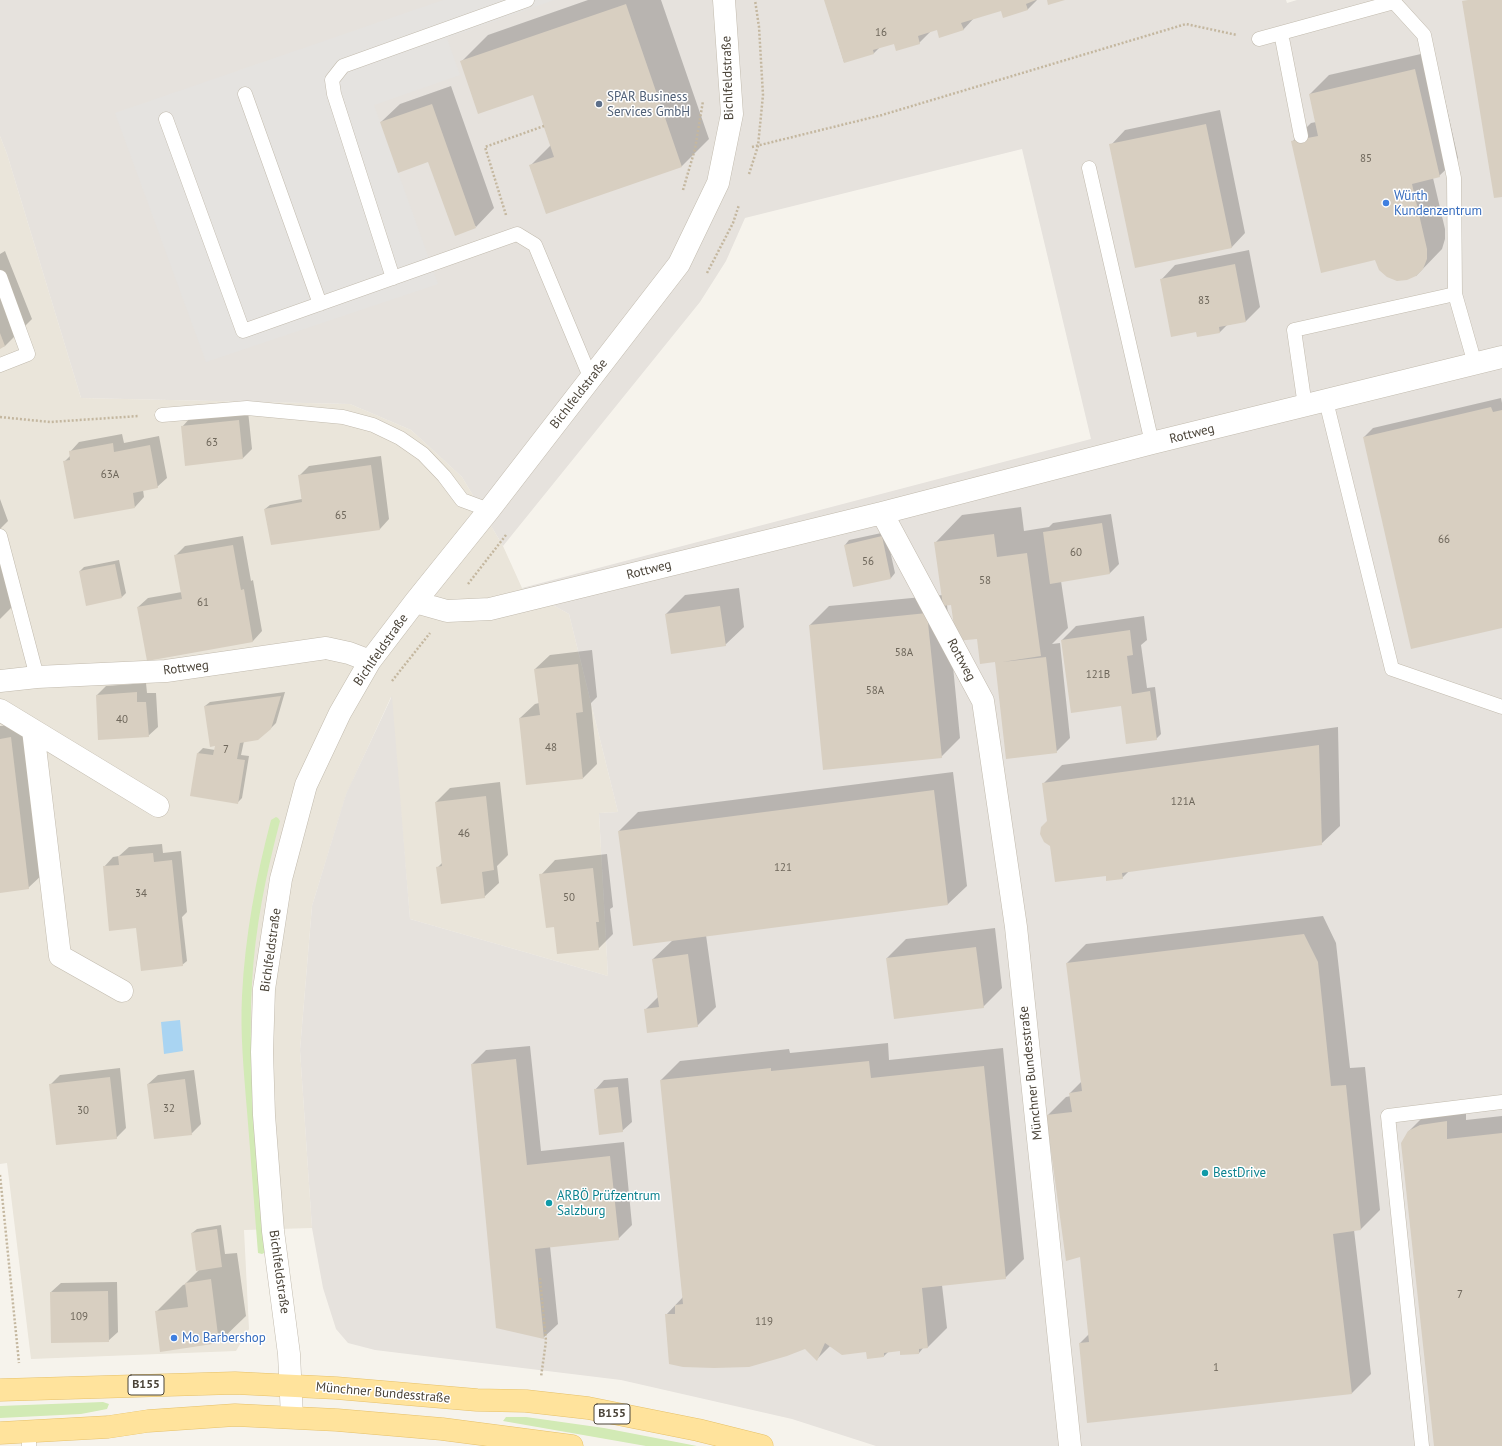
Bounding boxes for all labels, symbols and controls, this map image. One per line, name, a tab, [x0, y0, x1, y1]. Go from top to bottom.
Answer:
house number: 16	[875, 26, 887, 40]
street label: Bichlfeldstraße	[719, 36, 737, 120]
place label: SPAR Business Services GmbH	[607, 89, 690, 120]
marker: SPAR Business Services GmbH	[594, 99, 604, 109]
house number: 85	[1360, 152, 1372, 166]
place label: Würth Kundenzentrum	[1394, 188, 1482, 219]
marker: Würth Kundenzentrum	[1381, 198, 1391, 208]
house number: 83	[1198, 294, 1210, 308]
street label: Bichlfeldstraße	[547, 356, 611, 432]
street label: Rottweg	[1168, 421, 1216, 447]
house number: 63	[206, 436, 218, 450]
house number: 63A	[101, 468, 119, 482]
house number: 65	[335, 509, 347, 523]
house number: 66	[1438, 533, 1450, 547]
house number: 60	[1070, 546, 1082, 560]
house number: 56	[862, 555, 874, 569]
street label: Rottweg	[625, 557, 673, 583]
house number: 58	[979, 574, 991, 588]
house number: 61	[197, 596, 209, 610]
street label: Bichlfeldstraße	[350, 611, 412, 689]
street label: Rottweg	[943, 636, 979, 684]
house number: 58A	[895, 646, 913, 660]
street label: Rottweg	[162, 657, 210, 679]
house number: 121B	[1086, 668, 1110, 682]
house number: 58A	[866, 684, 884, 698]
house number: 40	[116, 713, 128, 727]
house number: 48	[545, 741, 557, 755]
house number: 7	[223, 743, 229, 757]
house number: 121A	[1171, 795, 1195, 809]
house number: 46	[458, 827, 470, 841]
house number: 121	[774, 861, 792, 875]
house number: 34	[135, 887, 147, 901]
house number: 50	[563, 891, 575, 905]
street label: Bichlfeldstraße	[257, 907, 285, 993]
street label: Münchner Bundesstraße	[1016, 1005, 1046, 1141]
house number: 32	[163, 1102, 175, 1116]
house number: 30	[77, 1104, 89, 1118]
place label: BestDrive	[1213, 1165, 1266, 1181]
marker: BestDrive	[1200, 1168, 1210, 1178]
place label: ARBÖ Prüfzentrum Salzburg	[557, 1188, 660, 1219]
marker: ARBÖ Prüfzentrum Salzburg	[544, 1198, 554, 1208]
street label: Bichlfeldstraße	[265, 1229, 293, 1315]
house number: 7	[1457, 1288, 1463, 1302]
house number: 109	[70, 1310, 88, 1324]
house number: 119	[755, 1315, 773, 1329]
place label: Mo Barbershop	[182, 1330, 266, 1346]
marker: Mo Barbershop	[169, 1333, 179, 1343]
house number: 1	[1213, 1361, 1219, 1375]
road number: B155	[128, 1375, 164, 1395]
street label: Münchner Bundesstraße	[315, 1379, 451, 1407]
road number: B155	[594, 1404, 630, 1424]

